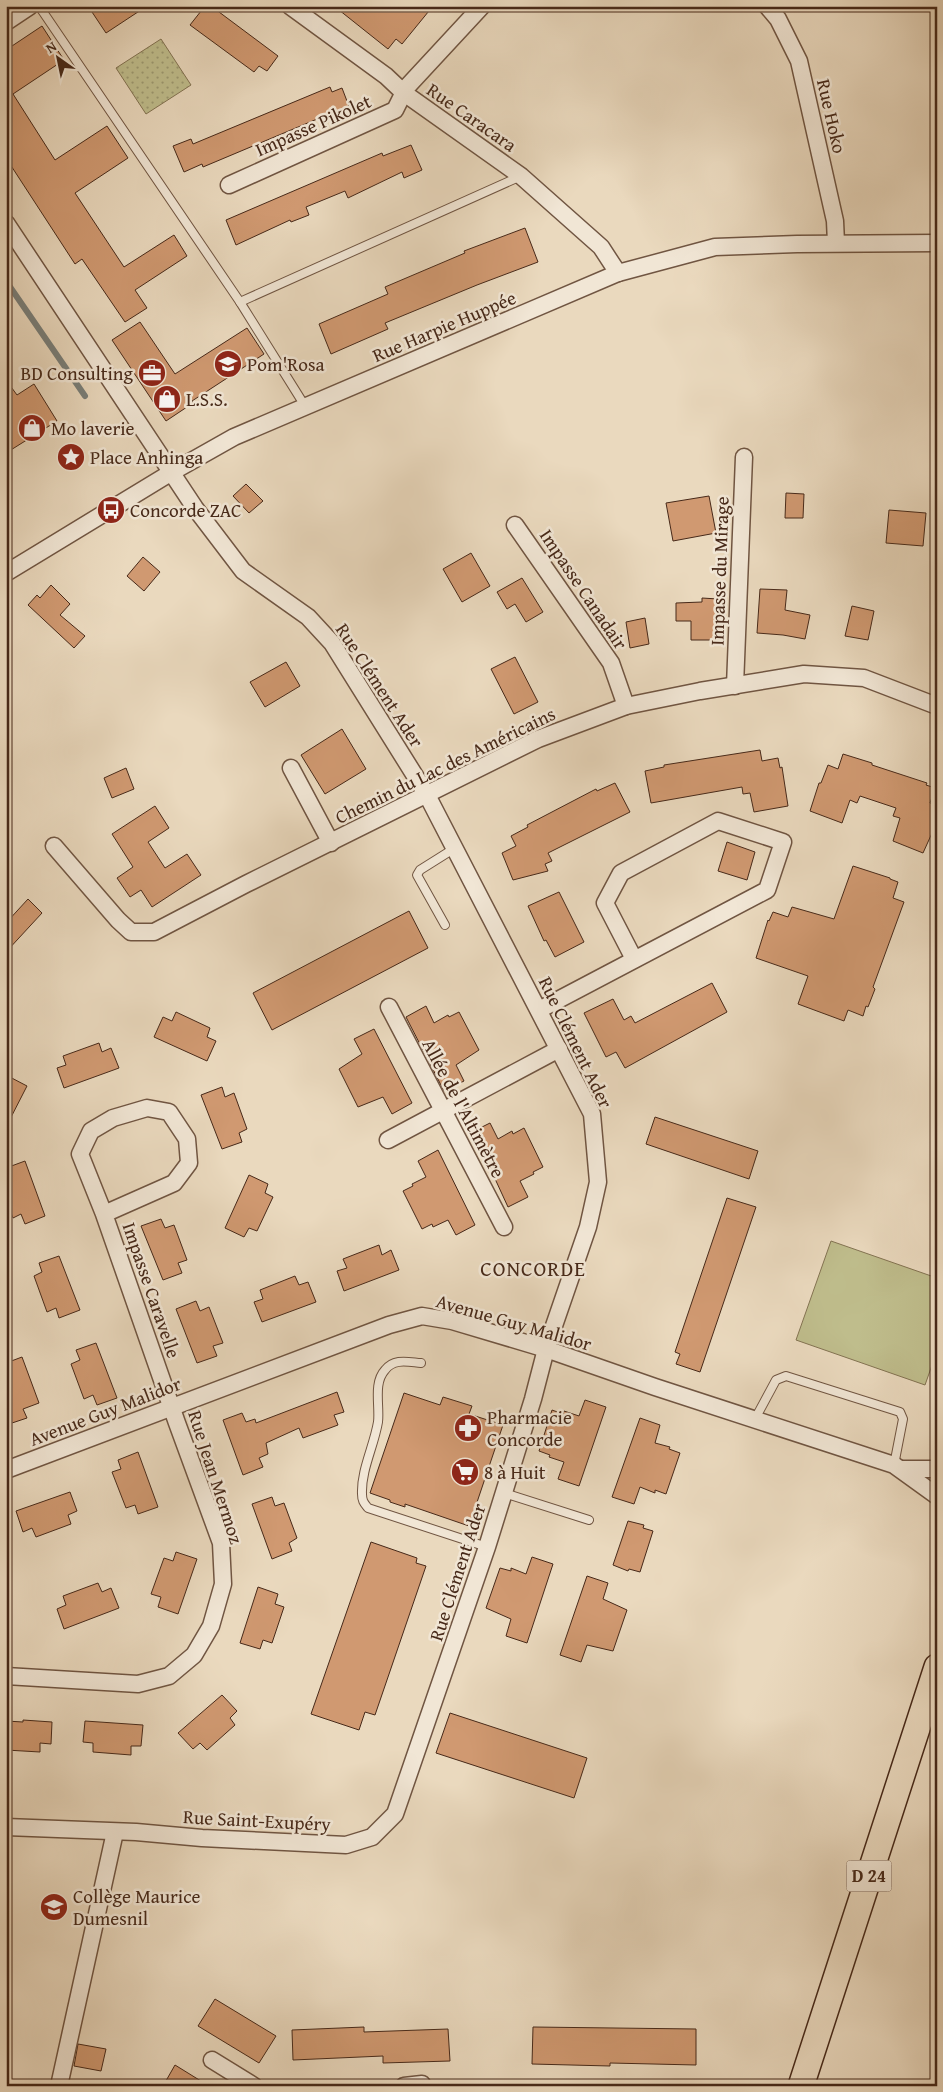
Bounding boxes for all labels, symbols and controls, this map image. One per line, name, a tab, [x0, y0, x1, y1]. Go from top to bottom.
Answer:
north arrow	[32, 32, 82, 82]
text: N	[42, 36, 61, 58]
street label: Rue Caracara	[421, 76, 523, 158]
street label: Rue Hoko	[810, 76, 854, 156]
street label: Impasse Pikolet	[251, 87, 376, 163]
street label: Rue Harpie Huppée	[368, 283, 520, 369]
school or university icon: Pom'Rosa	[213, 349, 243, 379]
place label: Pom'Rosa	[247, 350, 324, 378]
office icon: BD Consulting	[137, 358, 167, 388]
place label: BD Consulting	[20, 359, 134, 387]
shop icon: L.S.S.	[152, 384, 182, 414]
place label: L.S.S.	[186, 385, 228, 413]
shop icon: Mo laverie	[17, 413, 47, 443]
place label: Mo laverie	[51, 414, 135, 442]
place icon: Place Anhinga	[56, 442, 86, 472]
place label: Place Anhinga	[90, 443, 203, 471]
bus stop icon: Concorde ZAC	[96, 495, 126, 525]
place label: Concorde ZAC	[130, 496, 241, 524]
street label: Impasse du Mirage	[702, 496, 736, 646]
street label: Impasse Canadair	[533, 523, 635, 655]
street label: Rue Clément Ader	[329, 617, 431, 753]
street label: Chemin du Lac des Américains	[330, 699, 560, 831]
street label: Rue Clément Ader	[532, 971, 620, 1113]
street label: Allée de l'Altimètre	[415, 1033, 513, 1183]
street label: Impasse Caravelle	[116, 1218, 188, 1362]
district label: CONCORDE	[480, 1253, 586, 1284]
street label: Avenue Guy Malidor	[433, 1286, 595, 1358]
street label: Avenue Guy Malidor	[25, 1369, 185, 1453]
place label: Pharmacie Concorde	[487, 1403, 572, 1453]
street label: Rue Jean Mermoz	[181, 1407, 251, 1547]
pharmacy icon: Pharmacie Concorde	[453, 1413, 483, 1443]
supermarket icon: 8 à Huit	[450, 1457, 480, 1487]
place label: 8 à Huit	[484, 1458, 546, 1486]
street label: Rue Clément Ader	[422, 1499, 493, 1644]
street label: Rue Saint-Exupéry	[182, 1802, 332, 1838]
road number: D 24	[846, 1860, 892, 1892]
place label: Collège Maurice Dumesnil	[73, 1882, 201, 1932]
school or university icon: Collège Maurice Dumesnil	[39, 1892, 69, 1922]

